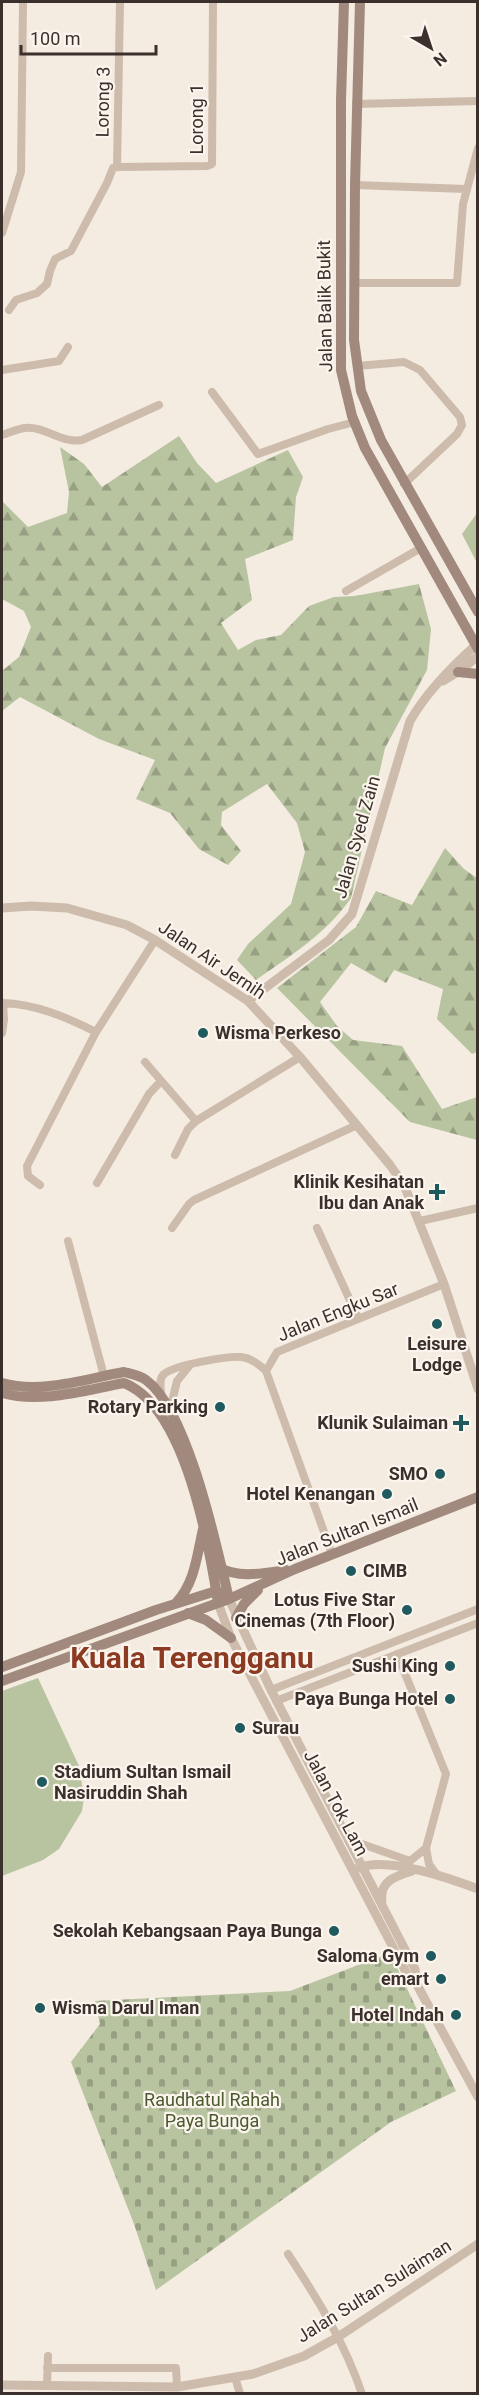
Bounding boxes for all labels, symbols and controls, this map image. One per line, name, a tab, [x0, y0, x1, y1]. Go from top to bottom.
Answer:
scale bar	[21, 18, 156, 56]
north arrow	[401, 18, 461, 78]
text: 100 m	[30, 28, 81, 49]
text: N	[430, 48, 450, 70]
street label: Lorong 3	[91, 66, 114, 138]
street label: Lorong 1	[186, 84, 207, 154]
street label: Jalan Balik Bukit	[313, 240, 336, 372]
street label: Jalan Syed Zain	[329, 773, 384, 901]
street label: Jalan Air Jernih	[155, 916, 270, 1003]
place label: Wisma Perkeso	[215, 1022, 341, 1043]
marker: Wisma Perkeso	[196, 1026, 210, 1040]
place label: Klinik Kesihatan Ibu dan Anak	[294, 1171, 424, 1213]
marker: Klinik Kesihatan Ibu dan Anak	[428, 1183, 446, 1201]
street label: Jalan Engku Sar	[274, 1278, 401, 1345]
marker: Leisure Lodge	[430, 1317, 444, 1331]
place label: Leisure Lodge	[407, 1333, 467, 1375]
place label: Rotary Parking	[88, 1396, 208, 1417]
marker: Rotary Parking	[213, 1400, 227, 1414]
place label: Klunik Sulaiman	[317, 1412, 448, 1433]
marker: Klunik Sulaiman	[452, 1414, 470, 1432]
place label: SMO	[389, 1463, 428, 1484]
marker: SMO	[433, 1467, 447, 1481]
place label: Hotel Kenangan	[246, 1483, 375, 1504]
marker: Hotel Kenangan	[380, 1487, 394, 1501]
street label: Jalan Sultan Ismail	[272, 1493, 421, 1570]
place label: CIMB	[363, 1560, 407, 1581]
marker: CIMB	[344, 1564, 358, 1578]
place label: Lotus Five Star Cinemas (7th Floor)	[235, 1589, 395, 1632]
marker: Lotus Five Star Cinemas (7th Floor)	[400, 1603, 414, 1617]
district label: Kuala Terengganu	[70, 1640, 314, 1675]
place label: Sushi King	[352, 1655, 438, 1676]
marker: Sushi King	[443, 1659, 457, 1673]
place label: Paya Bunga Hotel	[294, 1688, 438, 1709]
marker: Paya Bunga Hotel	[443, 1692, 457, 1706]
place label: Surau	[252, 1717, 299, 1738]
marker: Surau	[233, 1721, 247, 1735]
street label: Jalan Tok Lam	[300, 1746, 373, 1859]
place label: Stadium Sultan Ismail Nasiruddin Shah	[54, 1761, 231, 1803]
marker: Stadium Sultan Ismail Nasiruddin Shah	[35, 1775, 49, 1789]
place label: Sekolah Kebangsaan Paya Bunga	[53, 1920, 322, 1941]
marker: Sekolah Kebangsaan Paya Bunga	[327, 1924, 341, 1938]
place label: Saloma Gym	[317, 1945, 419, 1966]
marker: Saloma Gym	[424, 1949, 438, 1963]
place label: emart	[381, 1968, 429, 1989]
marker: emart	[434, 1972, 448, 1986]
place label: Wisma Darul Iman	[52, 1997, 199, 2018]
marker: Wisma Darul Iman	[33, 2001, 47, 2015]
place label: Hotel Indah	[351, 2004, 444, 2025]
marker: Hotel Indah	[449, 2008, 463, 2022]
park label: Raudhatul Rahah Paya Bunga	[144, 2089, 280, 2131]
street label: Jalan Sultan Sulaiman	[293, 2234, 455, 2347]

